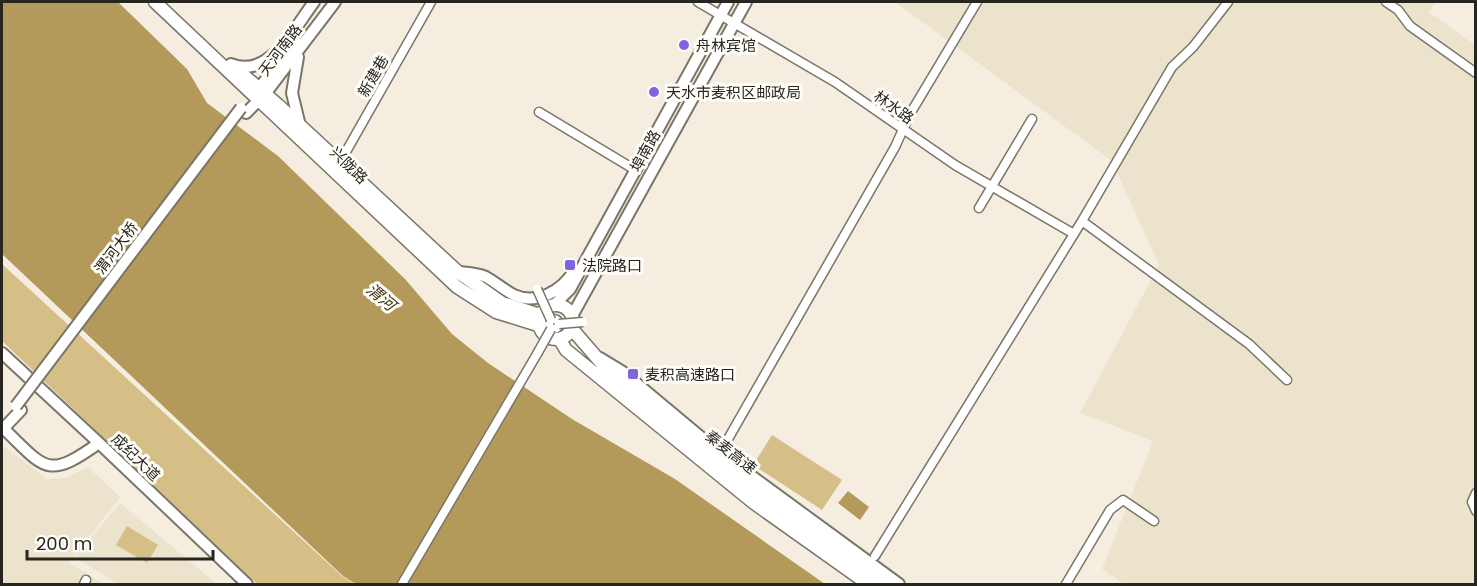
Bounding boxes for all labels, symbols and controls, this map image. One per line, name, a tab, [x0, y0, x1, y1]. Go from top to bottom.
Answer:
street label: 天河南路	[254, 20, 306, 80]
place label: 舟林宾馆	[696, 35, 756, 56]
marker: 舟林宾馆	[677, 38, 691, 52]
street label: 新建巷	[353, 51, 393, 101]
place label: 天水市麦积区邮政局	[666, 82, 801, 103]
marker: 天水市麦积区邮政局	[647, 85, 661, 99]
street label: 林水路	[870, 85, 918, 129]
street label: 埠南路	[625, 126, 665, 176]
street label: 兴陇路	[326, 142, 372, 188]
street label: 渭河大桥	[90, 218, 142, 278]
place label: 法院路口	[582, 255, 642, 276]
marker: 法院路口	[563, 258, 577, 272]
water label: 渭河	[361, 278, 403, 318]
place label: 麦积高速路口	[645, 364, 735, 385]
marker: 麦积高速路口	[626, 367, 640, 381]
street label: 秦麦高速	[701, 425, 761, 479]
street label: 成纪大道	[107, 429, 165, 485]
scale bar	[27, 523, 213, 561]
text: 200 m	[36, 531, 92, 556]

